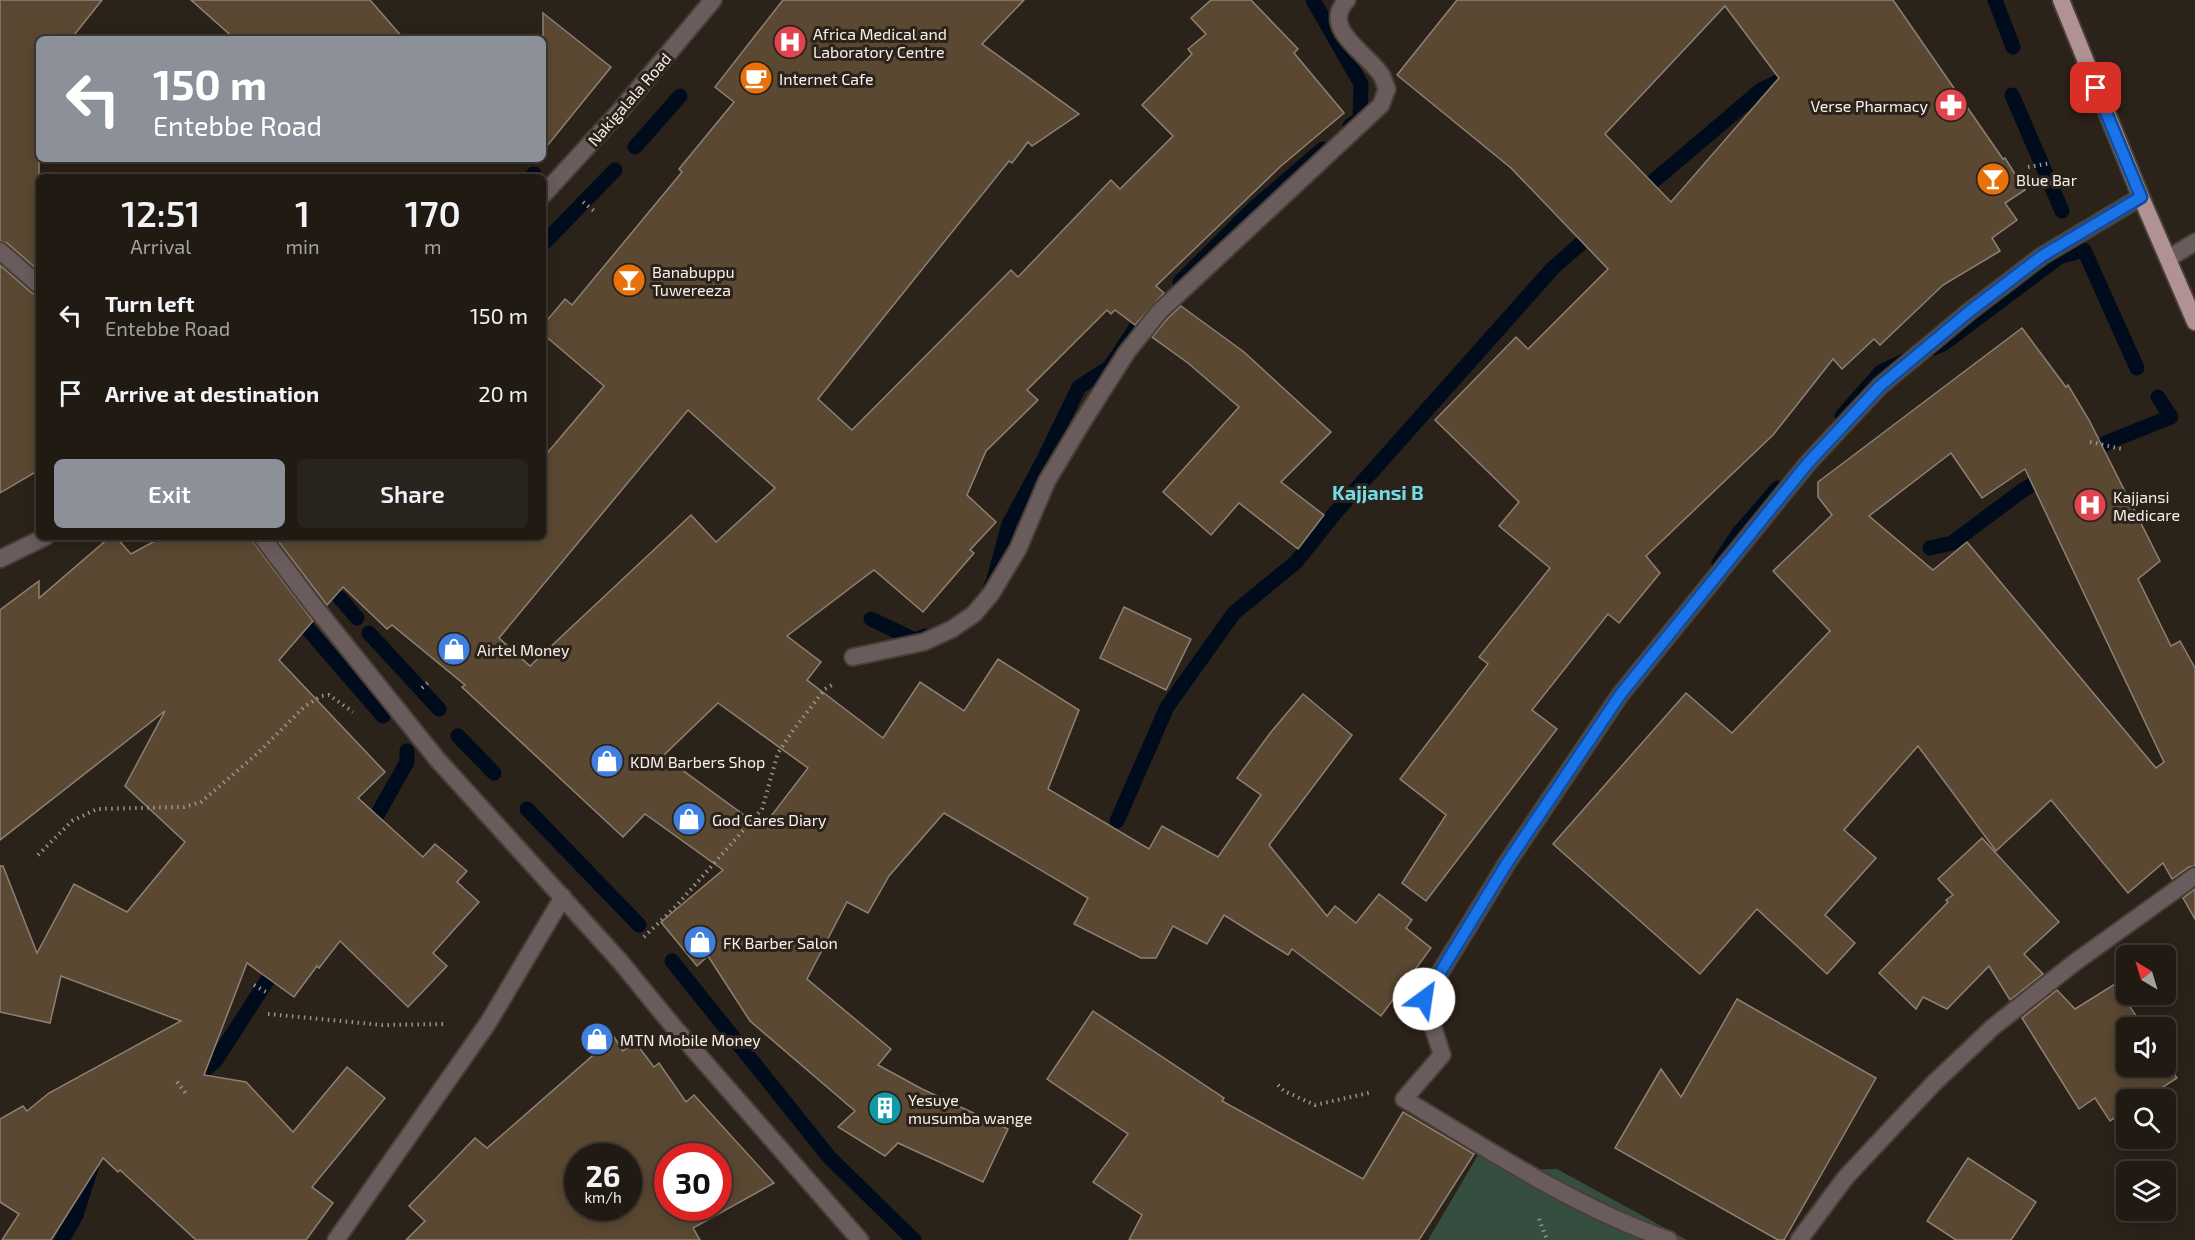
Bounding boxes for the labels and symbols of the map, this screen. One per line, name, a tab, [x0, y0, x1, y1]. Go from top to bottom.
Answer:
hospital icon: Africa Medical and Laboratory Centre	[772, 24, 808, 60]
place label: Africa Medical and Laboratory Centre	[813, 24, 947, 61]
street label: Nakigalala Road	[583, 49, 675, 149]
cafe icon: Internet Cafe	[738, 60, 774, 96]
pin	[2070, 62, 2121, 113]
place label: Internet Cafe	[779, 69, 874, 88]
pharmacy icon: Verse Pharmacy	[1933, 87, 1969, 123]
place label: Verse Pharmacy	[1811, 96, 1929, 115]
bar icon: Blue Bar	[1975, 161, 2011, 197]
place label: Blue Bar	[2016, 170, 2078, 189]
bar icon: Banabuppu Tuwereeza	[611, 262, 647, 298]
place label: Banabuppu Tuwereeza	[652, 262, 735, 299]
district label: Kajjansi B	[1332, 480, 1424, 504]
hospital icon: Kajjansi Medicare	[2072, 487, 2108, 523]
place label: Kajjansi Medicare	[2113, 487, 2180, 524]
shop icon: Airtel Money	[436, 631, 472, 667]
place label: Airtel Money	[477, 640, 570, 659]
shop icon: KDM Barbers Shop	[589, 743, 625, 779]
place label: KDM Barbers Shop	[630, 752, 765, 771]
shop icon: God Cares Diary	[671, 801, 707, 837]
place label: God Cares Diary	[712, 810, 827, 829]
shop icon: FK Barber Salon	[682, 924, 718, 960]
place label: FK Barber Salon	[723, 933, 838, 952]
north arrow	[2116, 945, 2176, 1005]
position arrow	[1392, 967, 1456, 1031]
shop icon: MTN Mobile Money	[579, 1021, 615, 1057]
place label: MTN Mobile Money	[620, 1030, 761, 1049]
building icon: Yesuye musumba wange	[867, 1090, 903, 1126]
place label: Yesuye musumba wange	[908, 1090, 1032, 1127]
speed limit sign: 30	[654, 1143, 732, 1221]

